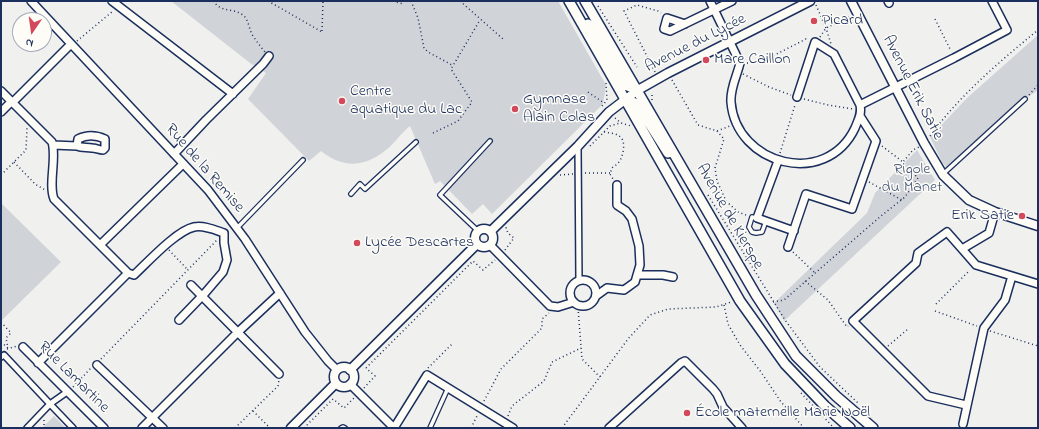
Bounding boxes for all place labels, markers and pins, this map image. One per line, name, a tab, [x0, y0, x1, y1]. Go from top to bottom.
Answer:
place label: Picard	[822, 11, 863, 31]
marker: Picard	[809, 16, 819, 26]
place label: Mare Caillon	[714, 50, 790, 70]
marker: Mare Caillon	[701, 55, 711, 65]
place label: Centre aquatique du Lac	[350, 82, 462, 120]
place label: Gymnase Alain Colas	[523, 90, 595, 128]
marker: Centre aquatique du Lac	[337, 96, 347, 106]
marker: Gymnase Alain Colas	[510, 104, 520, 114]
place label: Erik Satie	[951, 206, 1014, 226]
marker: Erik Satie	[1017, 211, 1027, 221]
place label: Lycée Descartes	[365, 233, 474, 253]
marker: Lycée Descartes	[352, 238, 362, 248]
place label: École maternelle Marie Noël	[695, 403, 870, 423]
marker: École maternelle Marie Noël	[682, 408, 692, 418]

